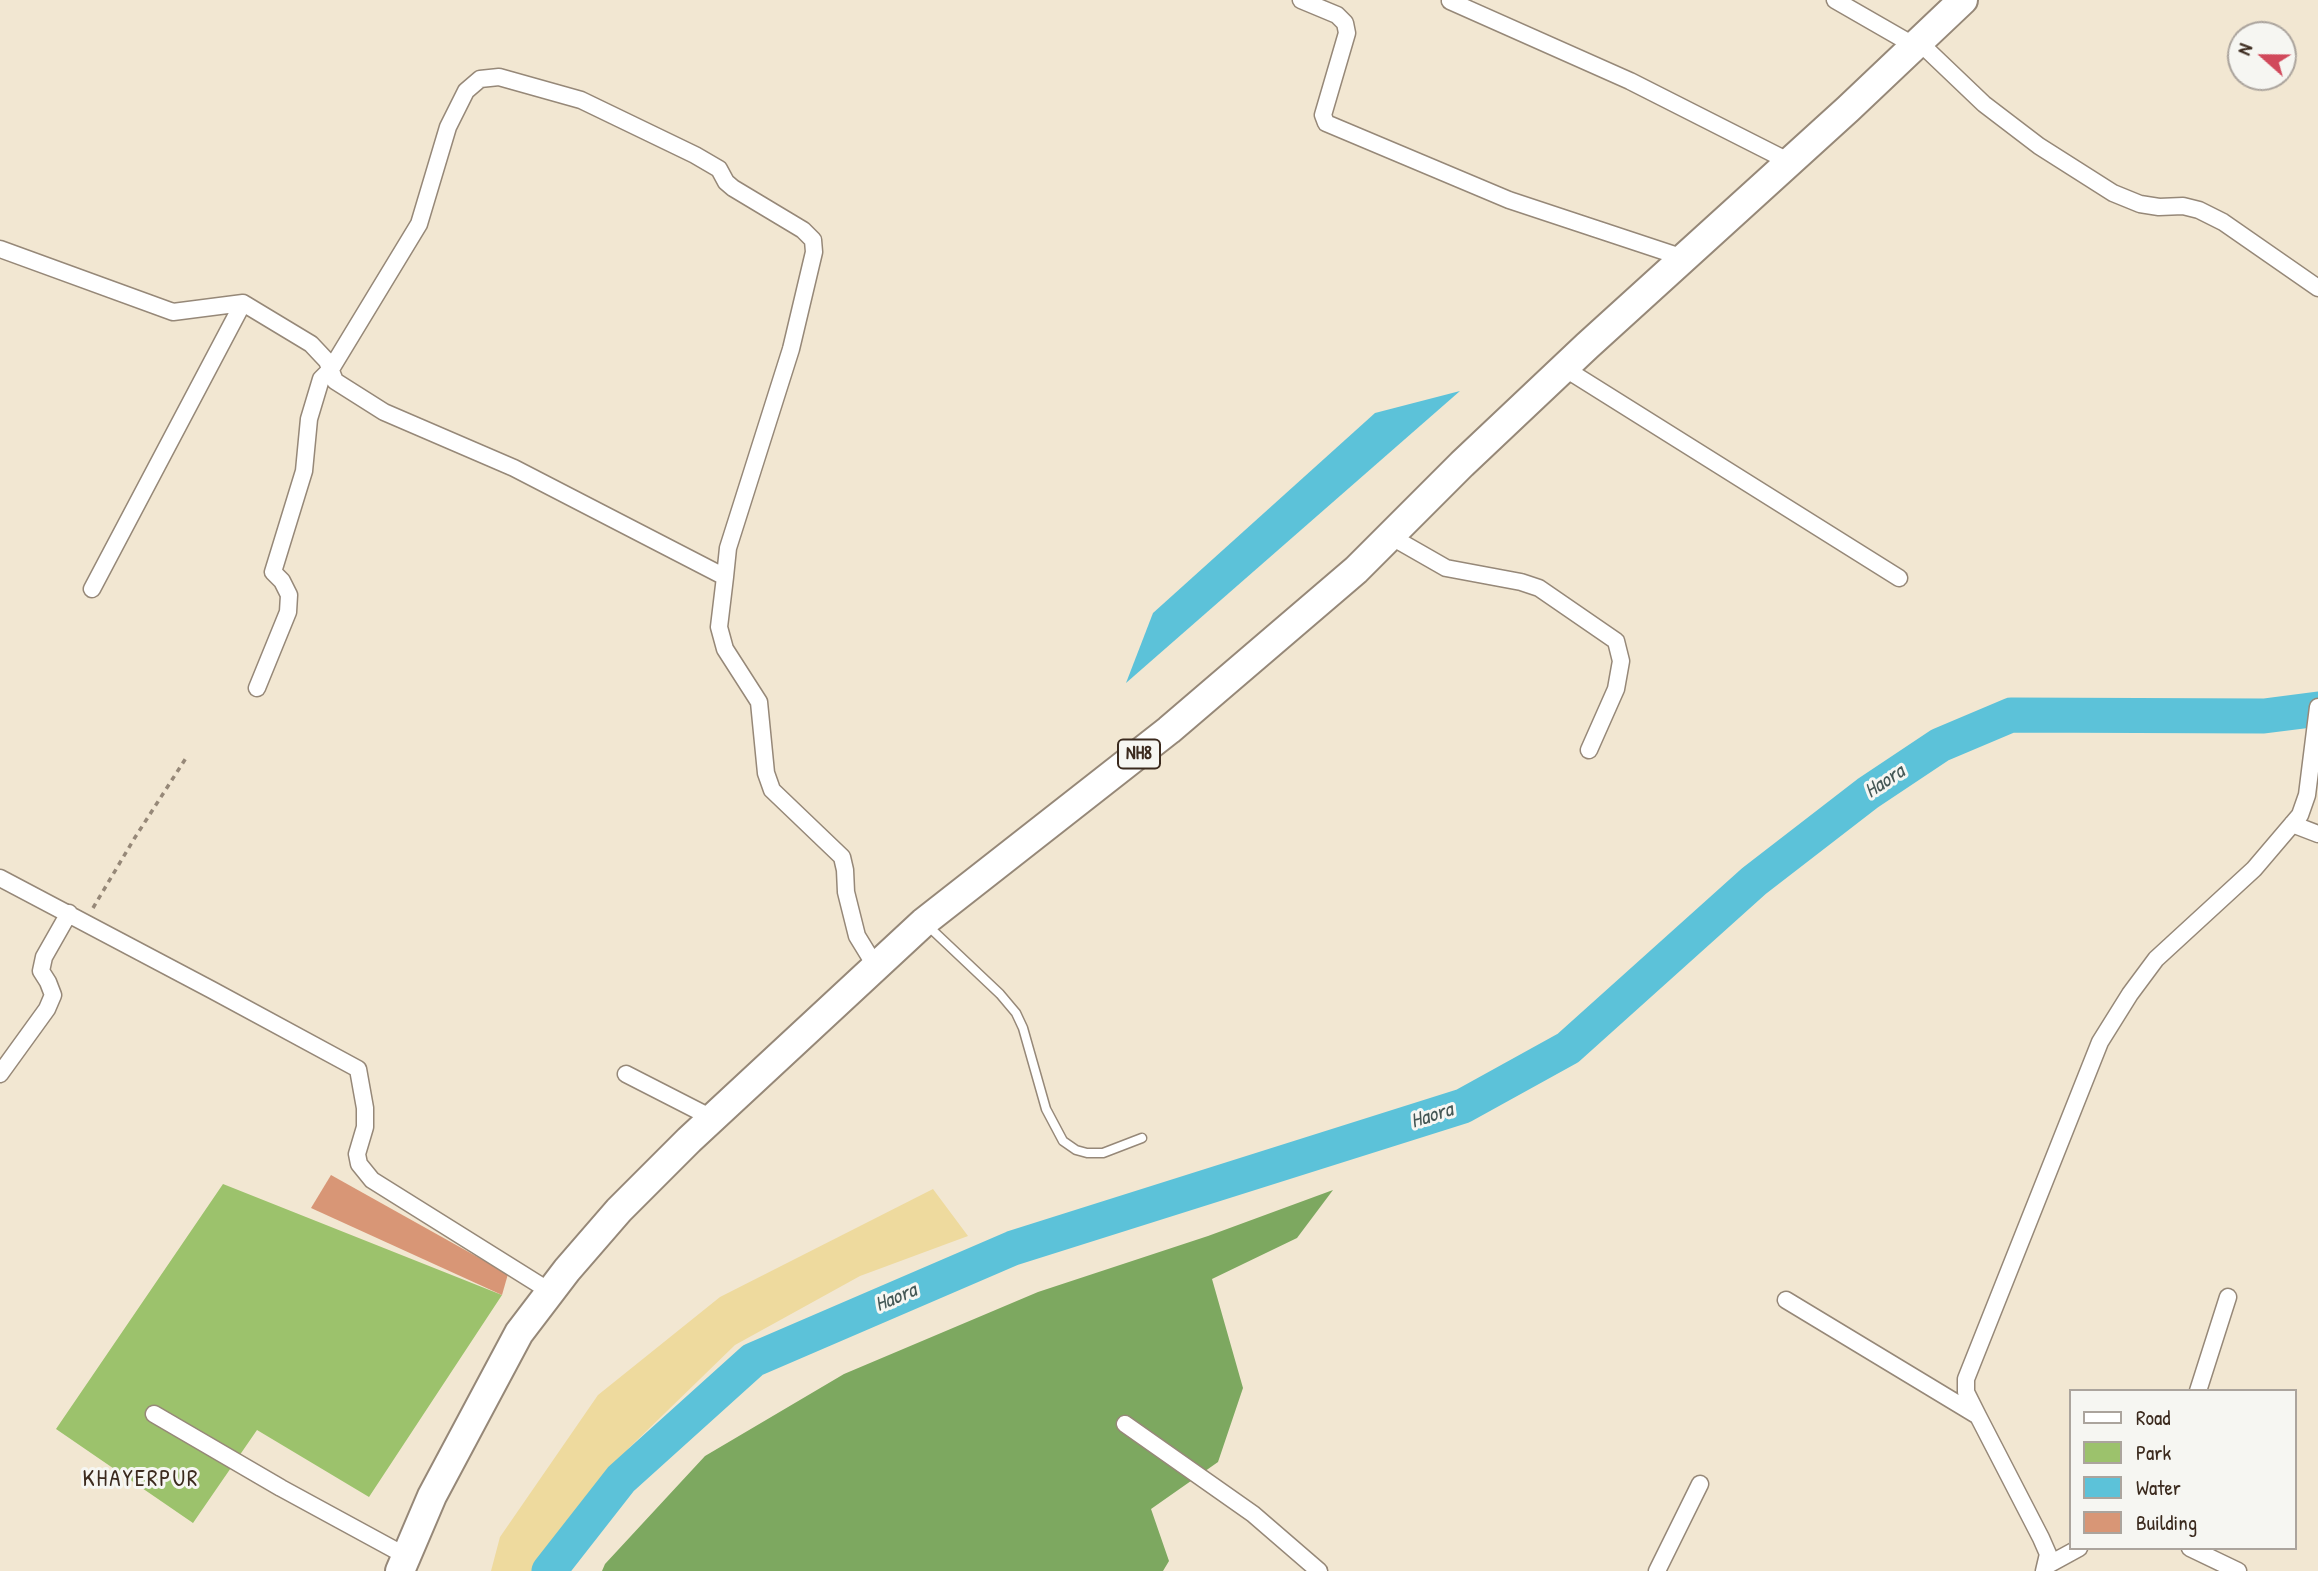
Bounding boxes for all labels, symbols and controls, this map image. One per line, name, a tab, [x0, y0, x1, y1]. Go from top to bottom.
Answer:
north arrow	[2227, 21, 2297, 91]
text: N	[2230, 40, 2258, 59]
road number: NH8	[1118, 740, 1160, 768]
water label: Haora	[1860, 760, 1910, 804]
water label: Haora	[1408, 1097, 1456, 1135]
water label: Haora	[871, 1278, 921, 1318]
legend	[2070, 1389, 2297, 1550]
text: Road	[2136, 1403, 2170, 1432]
text: Park	[2136, 1438, 2171, 1467]
district label: KHAYERPUR	[84, 1466, 198, 1494]
text: Water	[2136, 1473, 2181, 1502]
text: Building	[2136, 1508, 2197, 1537]

